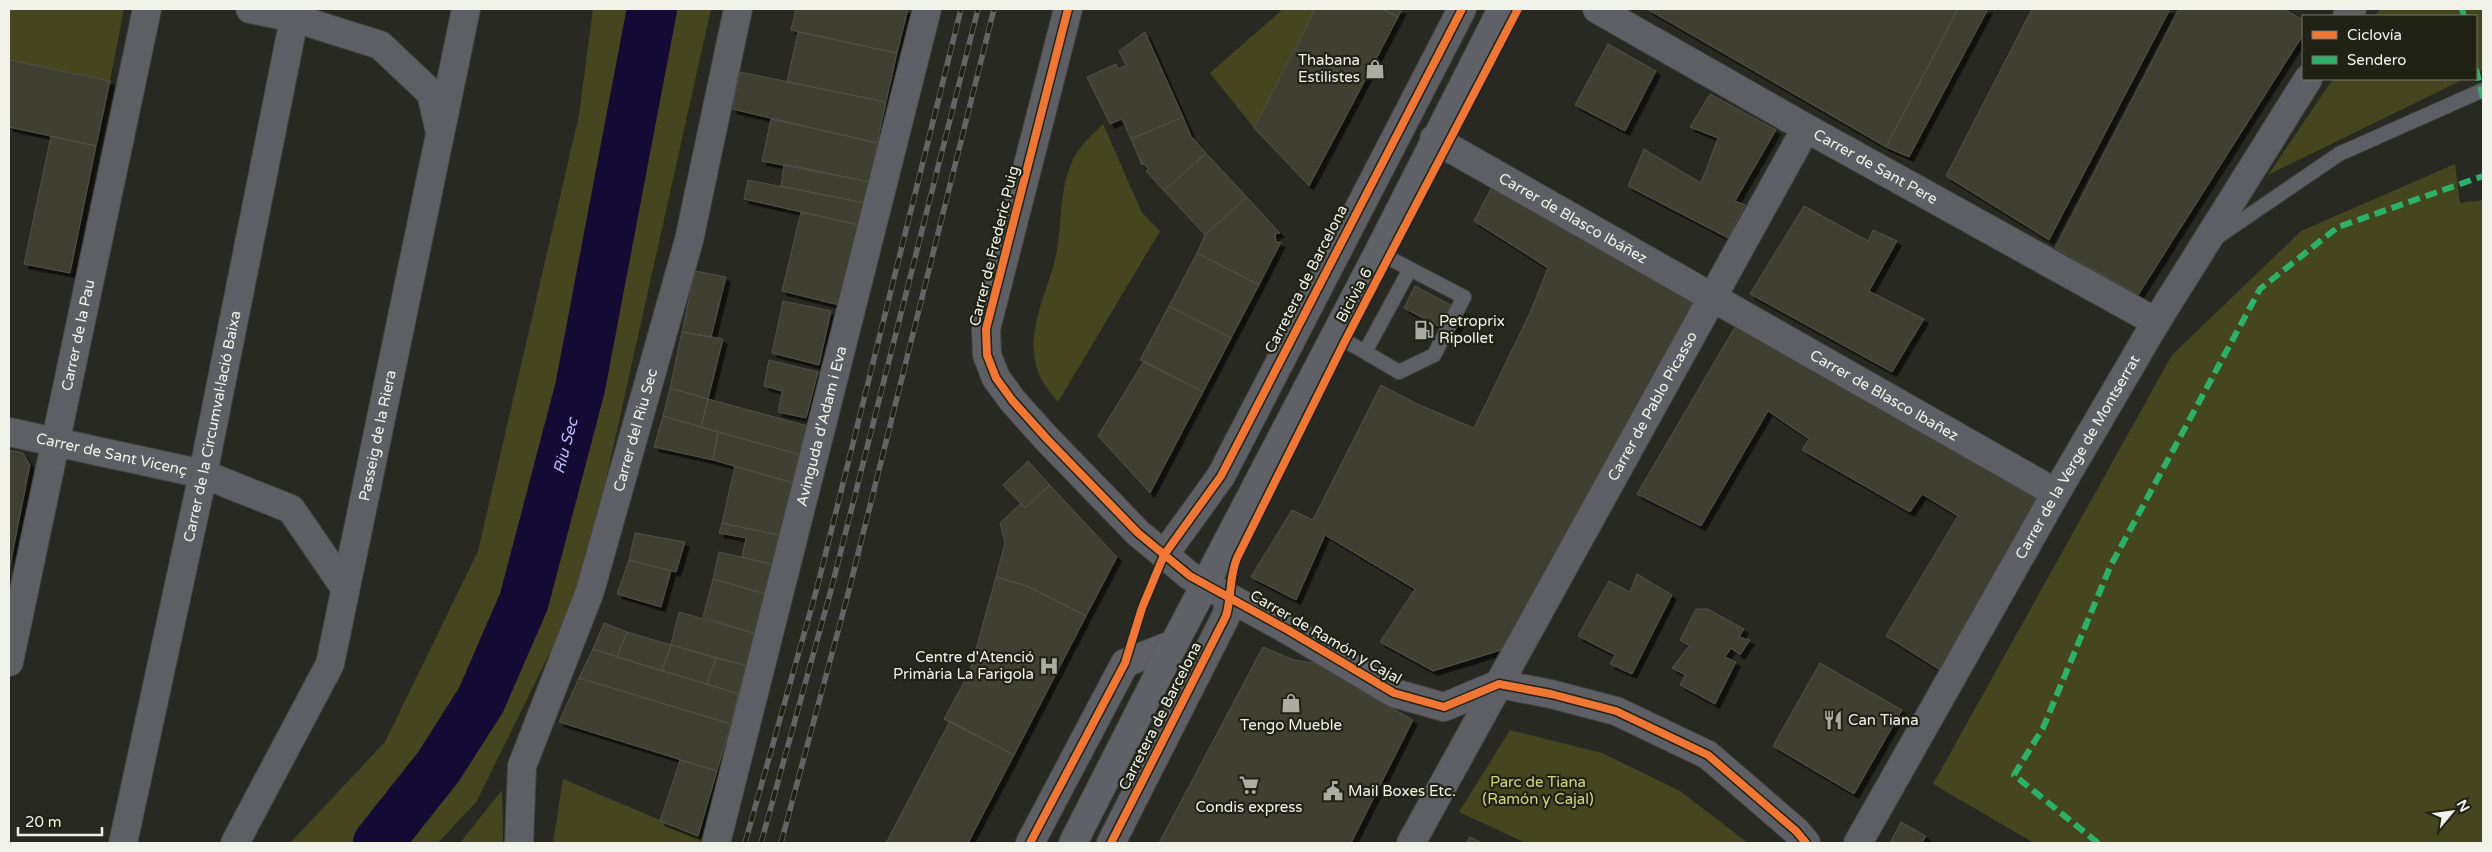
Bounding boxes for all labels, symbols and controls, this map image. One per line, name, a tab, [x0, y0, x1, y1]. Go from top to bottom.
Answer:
legend	[2302, 15, 2477, 80]
text: Ciclovía	[2347, 26, 2402, 44]
place label: Thabana Estilistes	[1298, 51, 1360, 86]
text: Sendero	[2347, 51, 2406, 69]
shop icon: Thabana Estilistes	[1364, 58, 1386, 80]
street label: Carrer de Sant Pere	[1810, 125, 1941, 208]
street label: Carrer de Frederic Puig	[965, 164, 1023, 328]
street label: Carrer de Blasco Ibáñez	[1496, 169, 1651, 268]
street label: Carretera de Barcelona	[1261, 202, 1351, 356]
street label: Bicivia 6	[1332, 265, 1376, 325]
street label: Carrer de la Pau	[58, 278, 99, 393]
street label: Carrer de la Circumval·lació Baixa	[179, 309, 244, 544]
place label: Petroprix Ripollet	[1439, 312, 1505, 347]
fuel station icon: Petroprix Ripollet	[1413, 319, 1435, 341]
street label: Carrer de Pablo Picasso	[1604, 328, 1701, 484]
street label: Avinguda d'Adam i Eva	[793, 344, 850, 508]
street label: Carrer de Blasco Ibañez	[1807, 346, 1962, 445]
street label: Carrer de la Verge de Montserrat	[2011, 352, 2144, 562]
street label: Carrer del Riu Sec	[609, 366, 661, 494]
street label: Passeig de la Riera	[355, 368, 400, 503]
water label: Riu Sec	[549, 415, 583, 476]
street label: Carrer de Sant Vicenç	[34, 429, 189, 479]
street label: Carrer de Ramón y Cajal	[1247, 586, 1405, 688]
street label: Carretera de Barcelona	[1115, 639, 1205, 793]
place label: Centre d'Atenció Primària La Farigola	[893, 648, 1034, 683]
hospital icon: Centre d'Atenció Primària La Farigola	[1038, 655, 1060, 677]
shop icon: Tengo Mueble	[1280, 692, 1302, 714]
restaurant icon: Can Tiana	[1822, 709, 1844, 731]
place label: Can Tiana	[1848, 711, 1919, 729]
place label: Tengo Mueble	[1240, 716, 1342, 734]
park label: Parc de Tiana (Ramón y Cajal)	[1482, 773, 1594, 808]
supermarket icon: Condis express	[1238, 774, 1260, 796]
public building icon: Mail Boxes Etc.	[1322, 780, 1344, 802]
place label: Mail Boxes Etc.	[1348, 782, 1456, 800]
north arrow	[2427, 787, 2477, 837]
text: N	[2453, 797, 2473, 815]
place label: Condis express	[1195, 798, 1303, 816]
scale bar	[18, 804, 101, 836]
text: 20 m	[25, 813, 62, 831]

